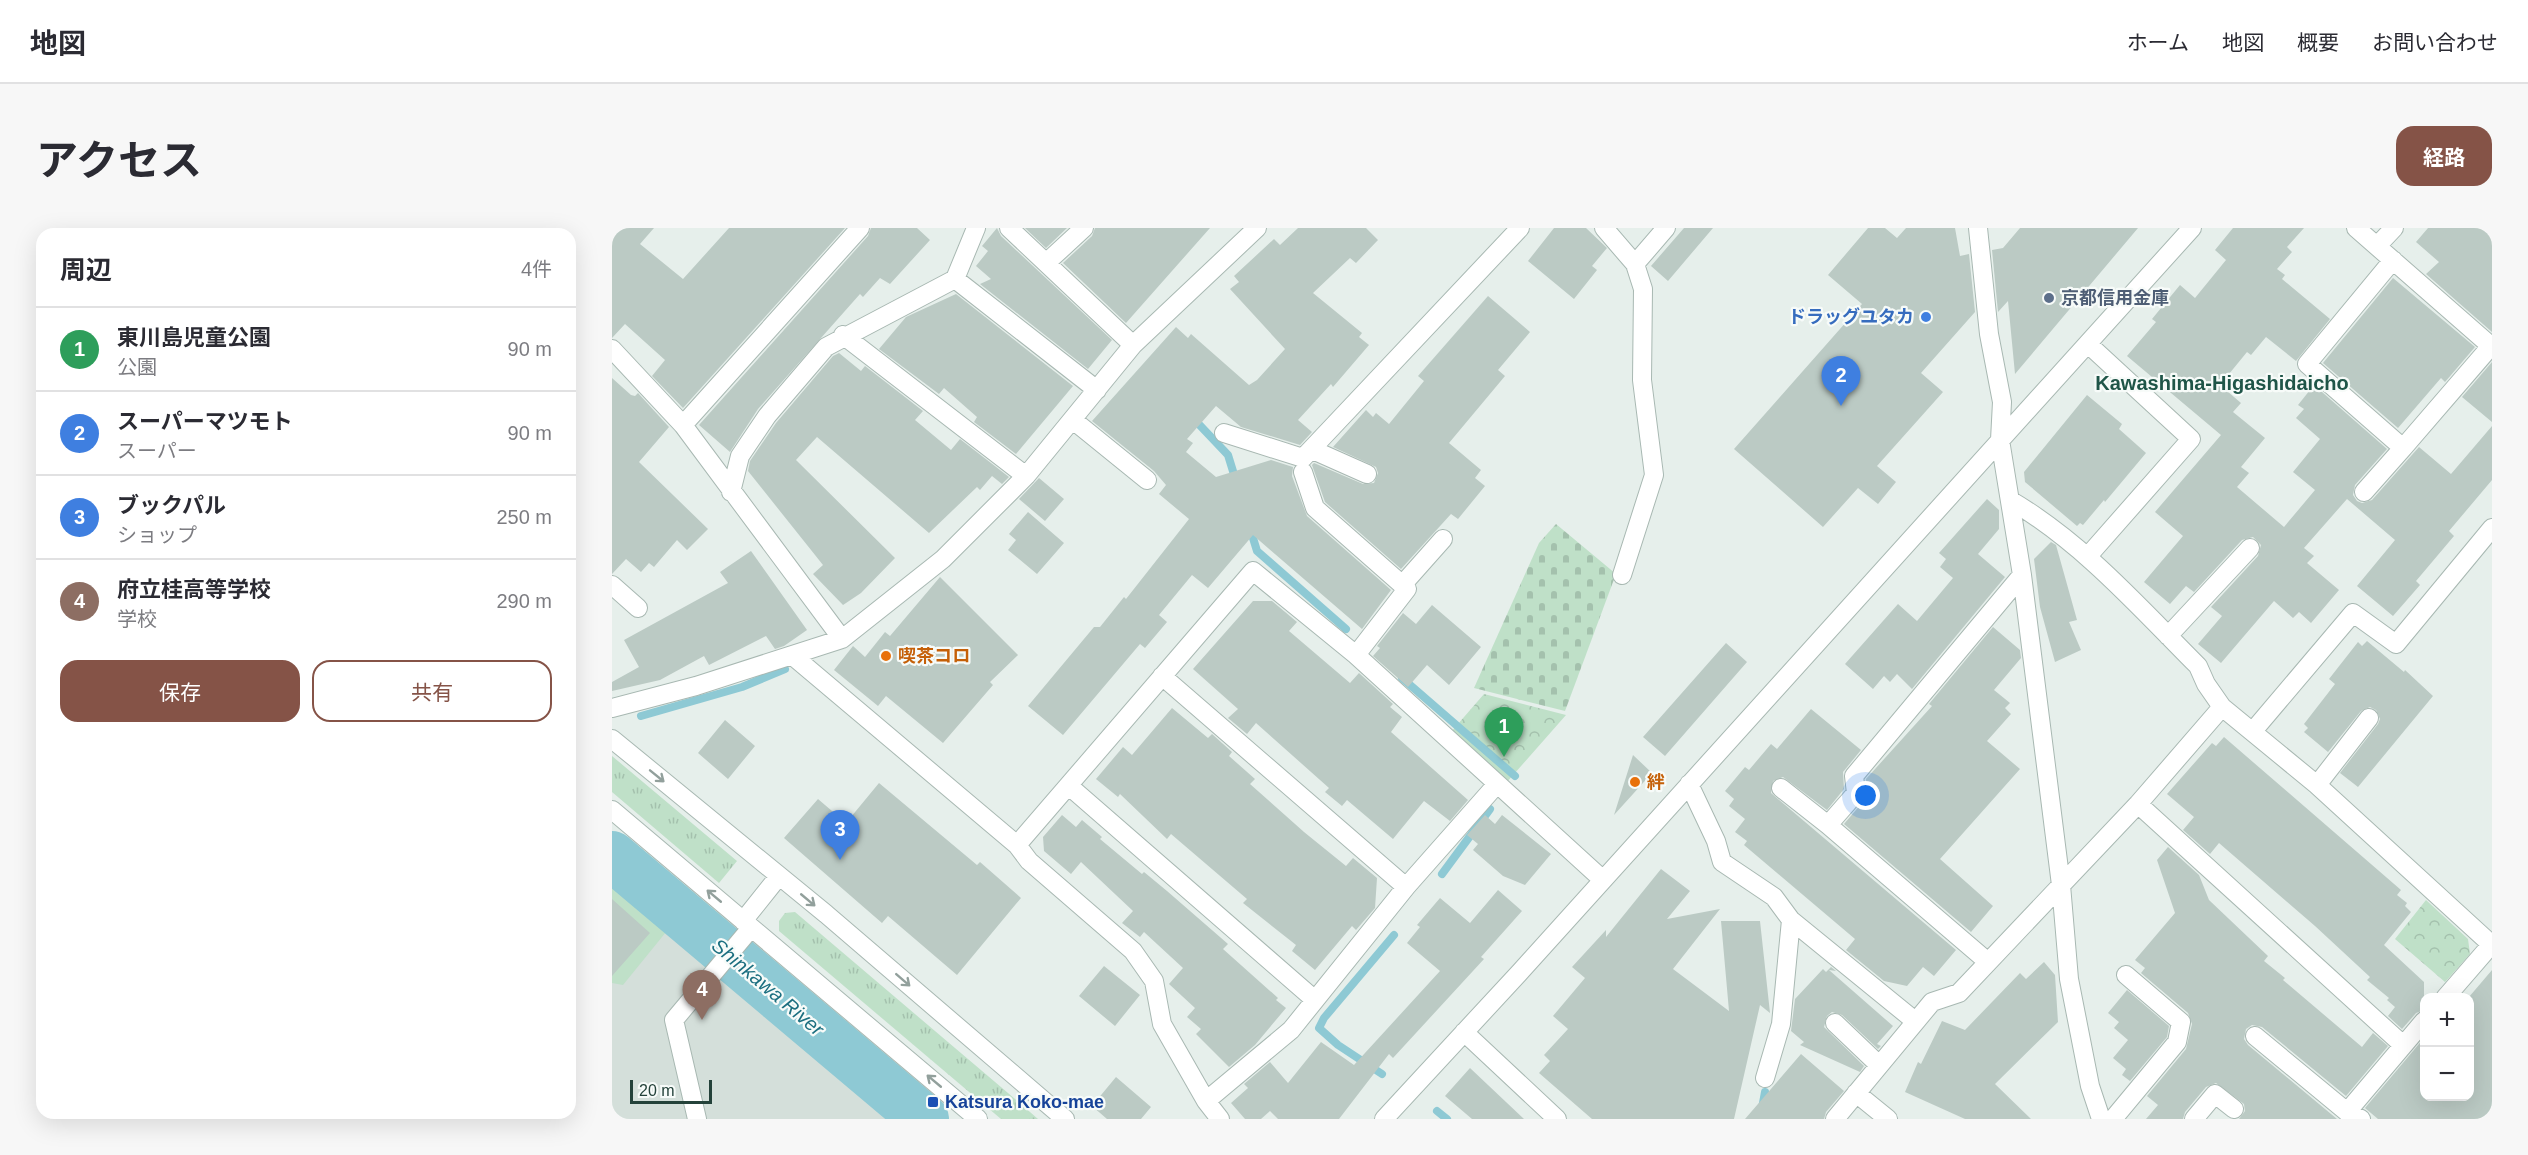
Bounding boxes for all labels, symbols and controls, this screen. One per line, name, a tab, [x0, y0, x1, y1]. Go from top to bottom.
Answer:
text: 地図	[30, 28, 86, 59]
text: ホーム	[2127, 31, 2189, 54]
text: 地図	[2222, 31, 2264, 54]
text: 概要	[2297, 31, 2339, 54]
text: お問い合わせ	[2372, 31, 2498, 54]
button: 経路	[2396, 126, 2492, 186]
text: アクセス	[36, 137, 202, 184]
text: 周辺	[60, 255, 112, 285]
text: 4件	[521, 258, 552, 280]
place label: 京都信用金庫	[2061, 288, 2169, 308]
marker: 京都信用金庫	[2042, 291, 2056, 305]
place label: ドラッグユタカ	[1788, 307, 1914, 327]
marker: ドラッグユタカ	[1919, 310, 1933, 324]
text: 東川島児童公園	[117, 325, 271, 350]
text: 1	[74, 338, 85, 360]
text: 90 m	[508, 338, 552, 360]
text: 公園	[117, 356, 157, 378]
pin: 2	[1822, 356, 1860, 406]
district label: Kawashima-Higashidaicho	[2095, 372, 2349, 394]
text: スーパーマツモト	[117, 409, 293, 434]
text: 2	[74, 422, 85, 444]
text: 90 m	[508, 422, 552, 444]
text: スーパー	[117, 440, 197, 462]
text: ブックパル	[117, 493, 226, 518]
text: 3	[74, 506, 85, 528]
text: 250 m	[496, 506, 552, 528]
text: ショップ	[117, 524, 197, 546]
text: 府立桂高等学校	[117, 577, 271, 602]
text: 4	[74, 590, 85, 612]
text: 290 m	[496, 590, 552, 612]
text: 学校	[117, 608, 157, 630]
place label: 喫茶コロ	[898, 646, 970, 666]
marker: 喫茶コロ	[879, 649, 893, 663]
button: 保存	[60, 660, 300, 722]
button: 共有	[312, 660, 552, 722]
pin: 1	[1484, 708, 1524, 757]
one-way arrow	[649, 770, 665, 783]
place label: 絆	[1647, 772, 1665, 792]
marker: 絆	[1628, 775, 1642, 789]
your location	[1851, 781, 1880, 810]
pin: 3	[820, 810, 860, 860]
one-way arrow	[706, 889, 722, 902]
one-way arrow	[800, 893, 816, 906]
water label: Shinkawa River	[708, 934, 829, 1041]
pin: 4	[682, 970, 722, 1020]
one-way arrow	[895, 973, 910, 987]
map controls	[2420, 993, 2474, 1101]
button: +	[2420, 993, 2474, 1047]
button: −	[2420, 1047, 2474, 1101]
one-way arrow	[927, 1074, 942, 1088]
scale bar	[630, 1077, 712, 1104]
text: 20 m	[639, 1082, 675, 1099]
place label: Katsura Koko-mae	[945, 1092, 1104, 1112]
marker: Katsura Koko-mae	[926, 1095, 940, 1109]

